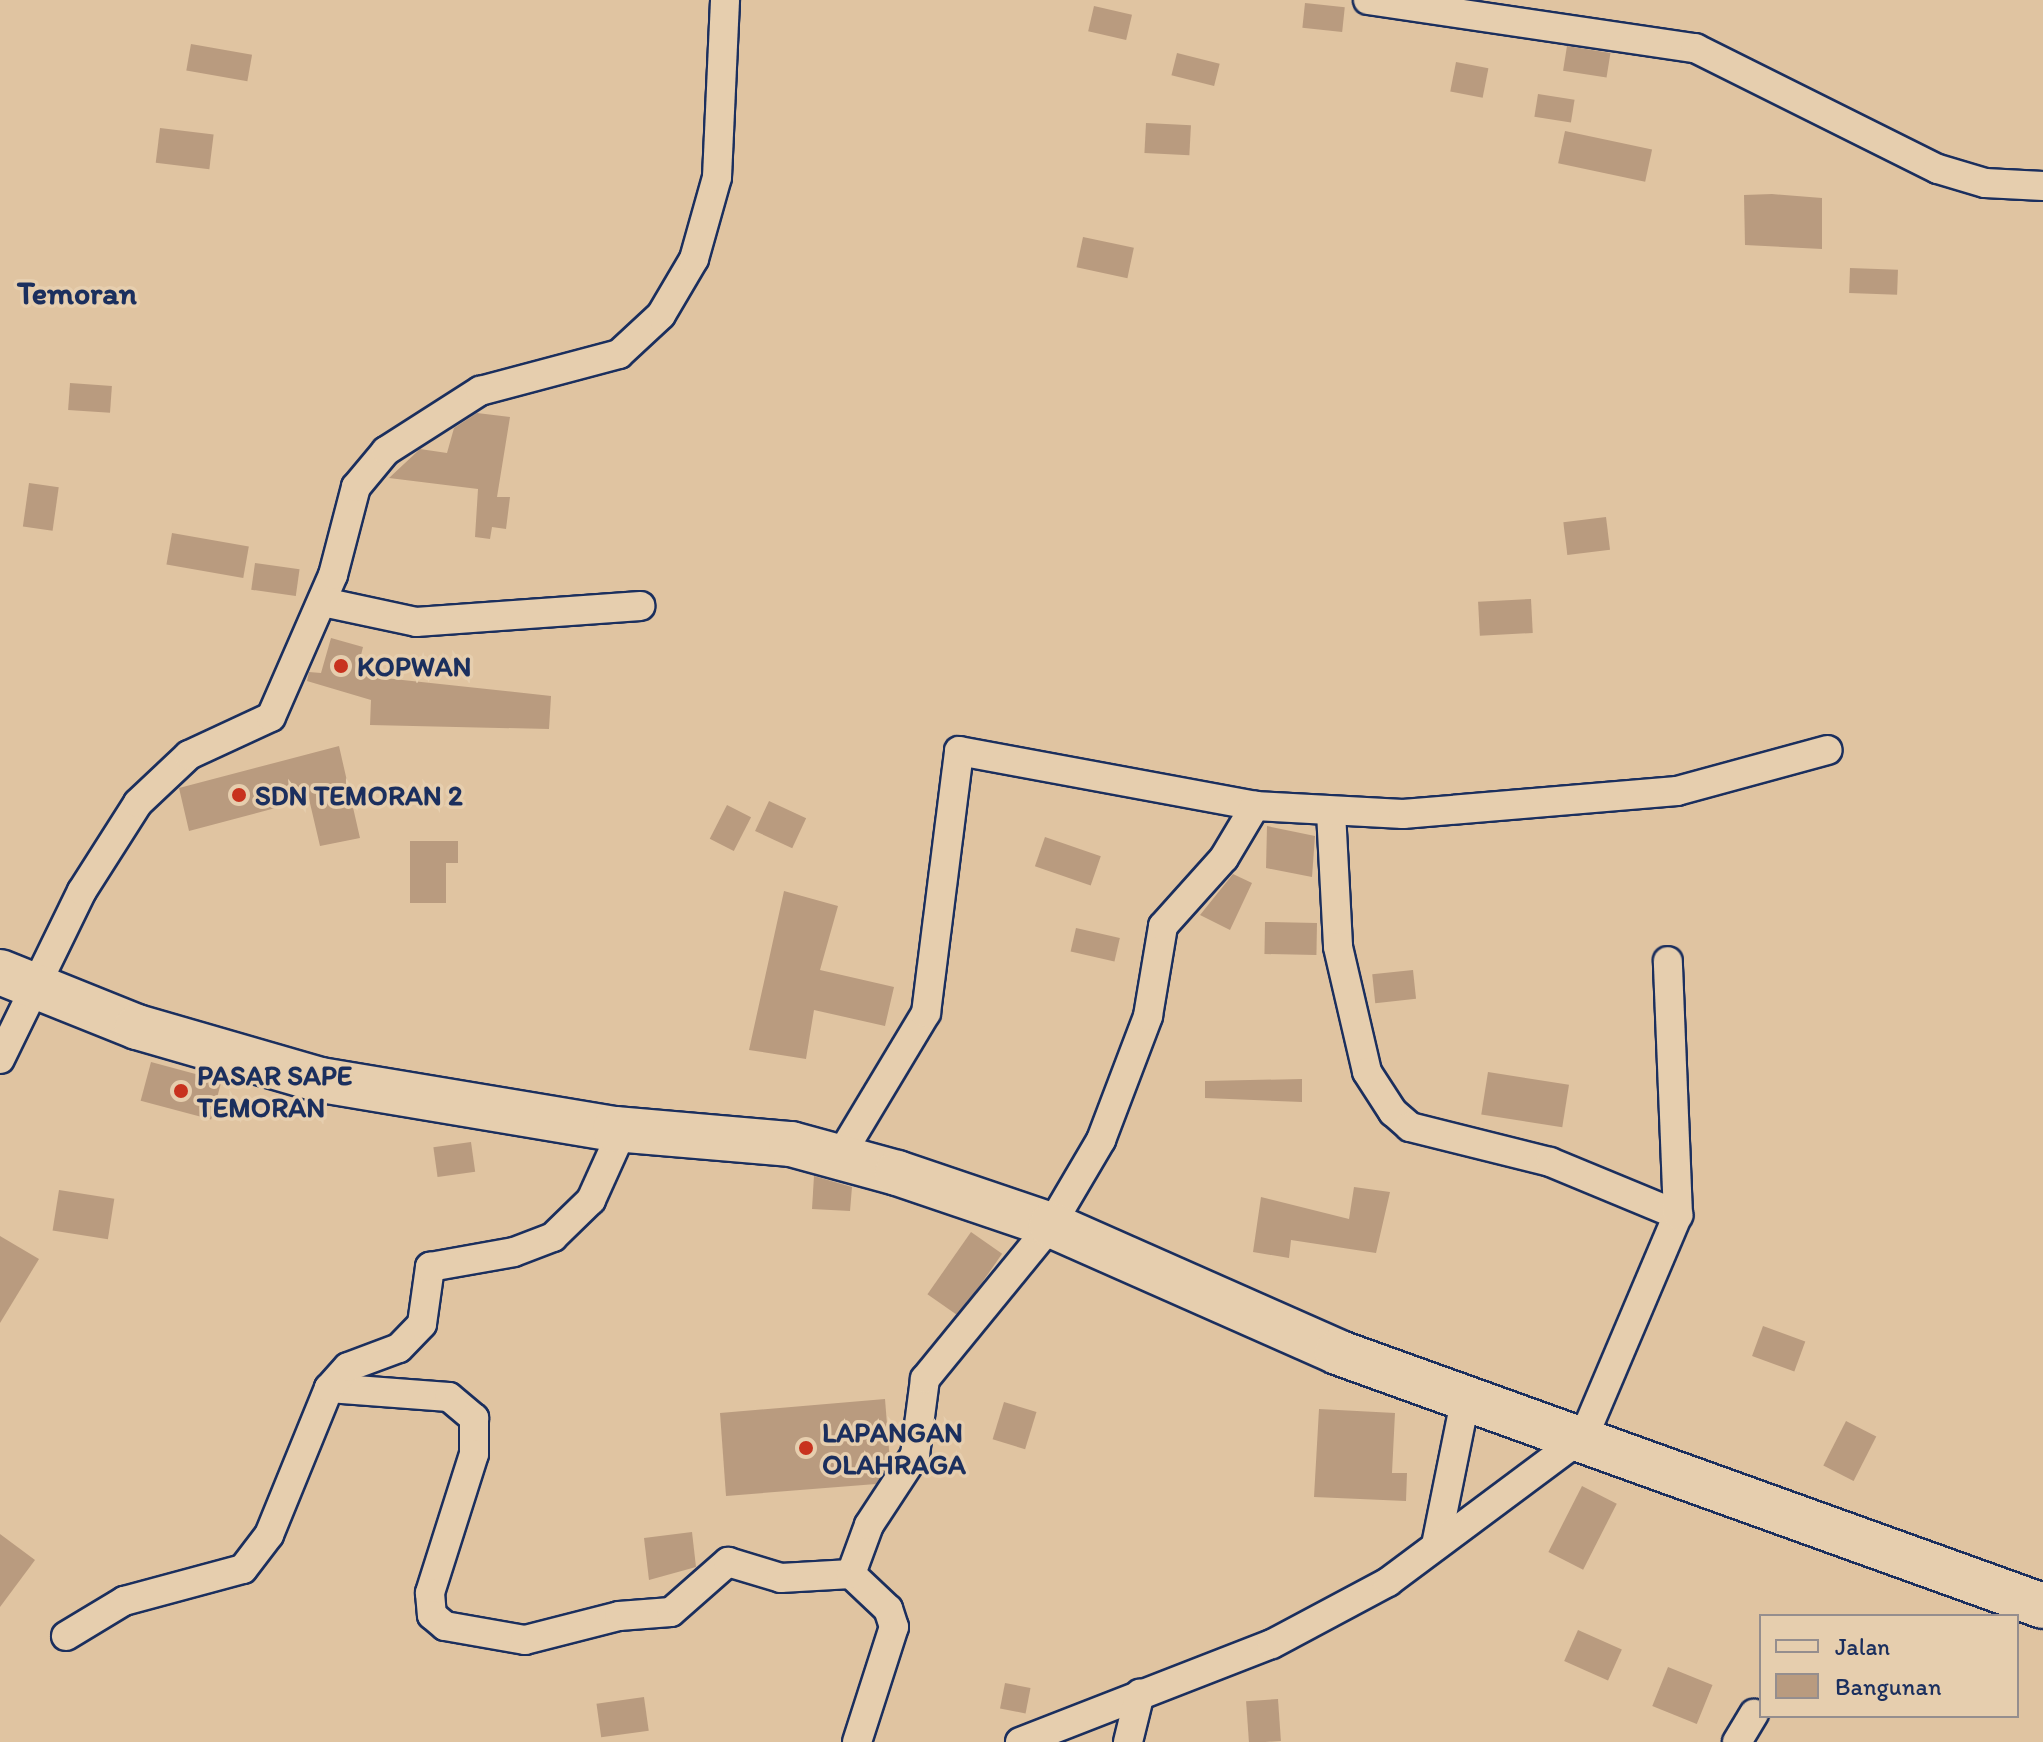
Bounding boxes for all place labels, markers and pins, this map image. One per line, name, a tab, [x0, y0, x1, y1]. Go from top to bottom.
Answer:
place label: KOPWAN	[357, 649, 471, 683]
marker: KOPWAN	[332, 657, 350, 675]
place label: SDN TEMORAN 2	[255, 778, 463, 812]
marker: SDN TEMORAN 2	[230, 786, 248, 804]
place label: PASAR SAPE TEMORAN	[197, 1058, 353, 1124]
marker: PASAR SAPE TEMORAN	[172, 1082, 190, 1100]
place label: LAPANGAN OLAHRAGA	[822, 1415, 966, 1481]
marker: LAPANGAN OLAHRAGA	[797, 1439, 815, 1457]

